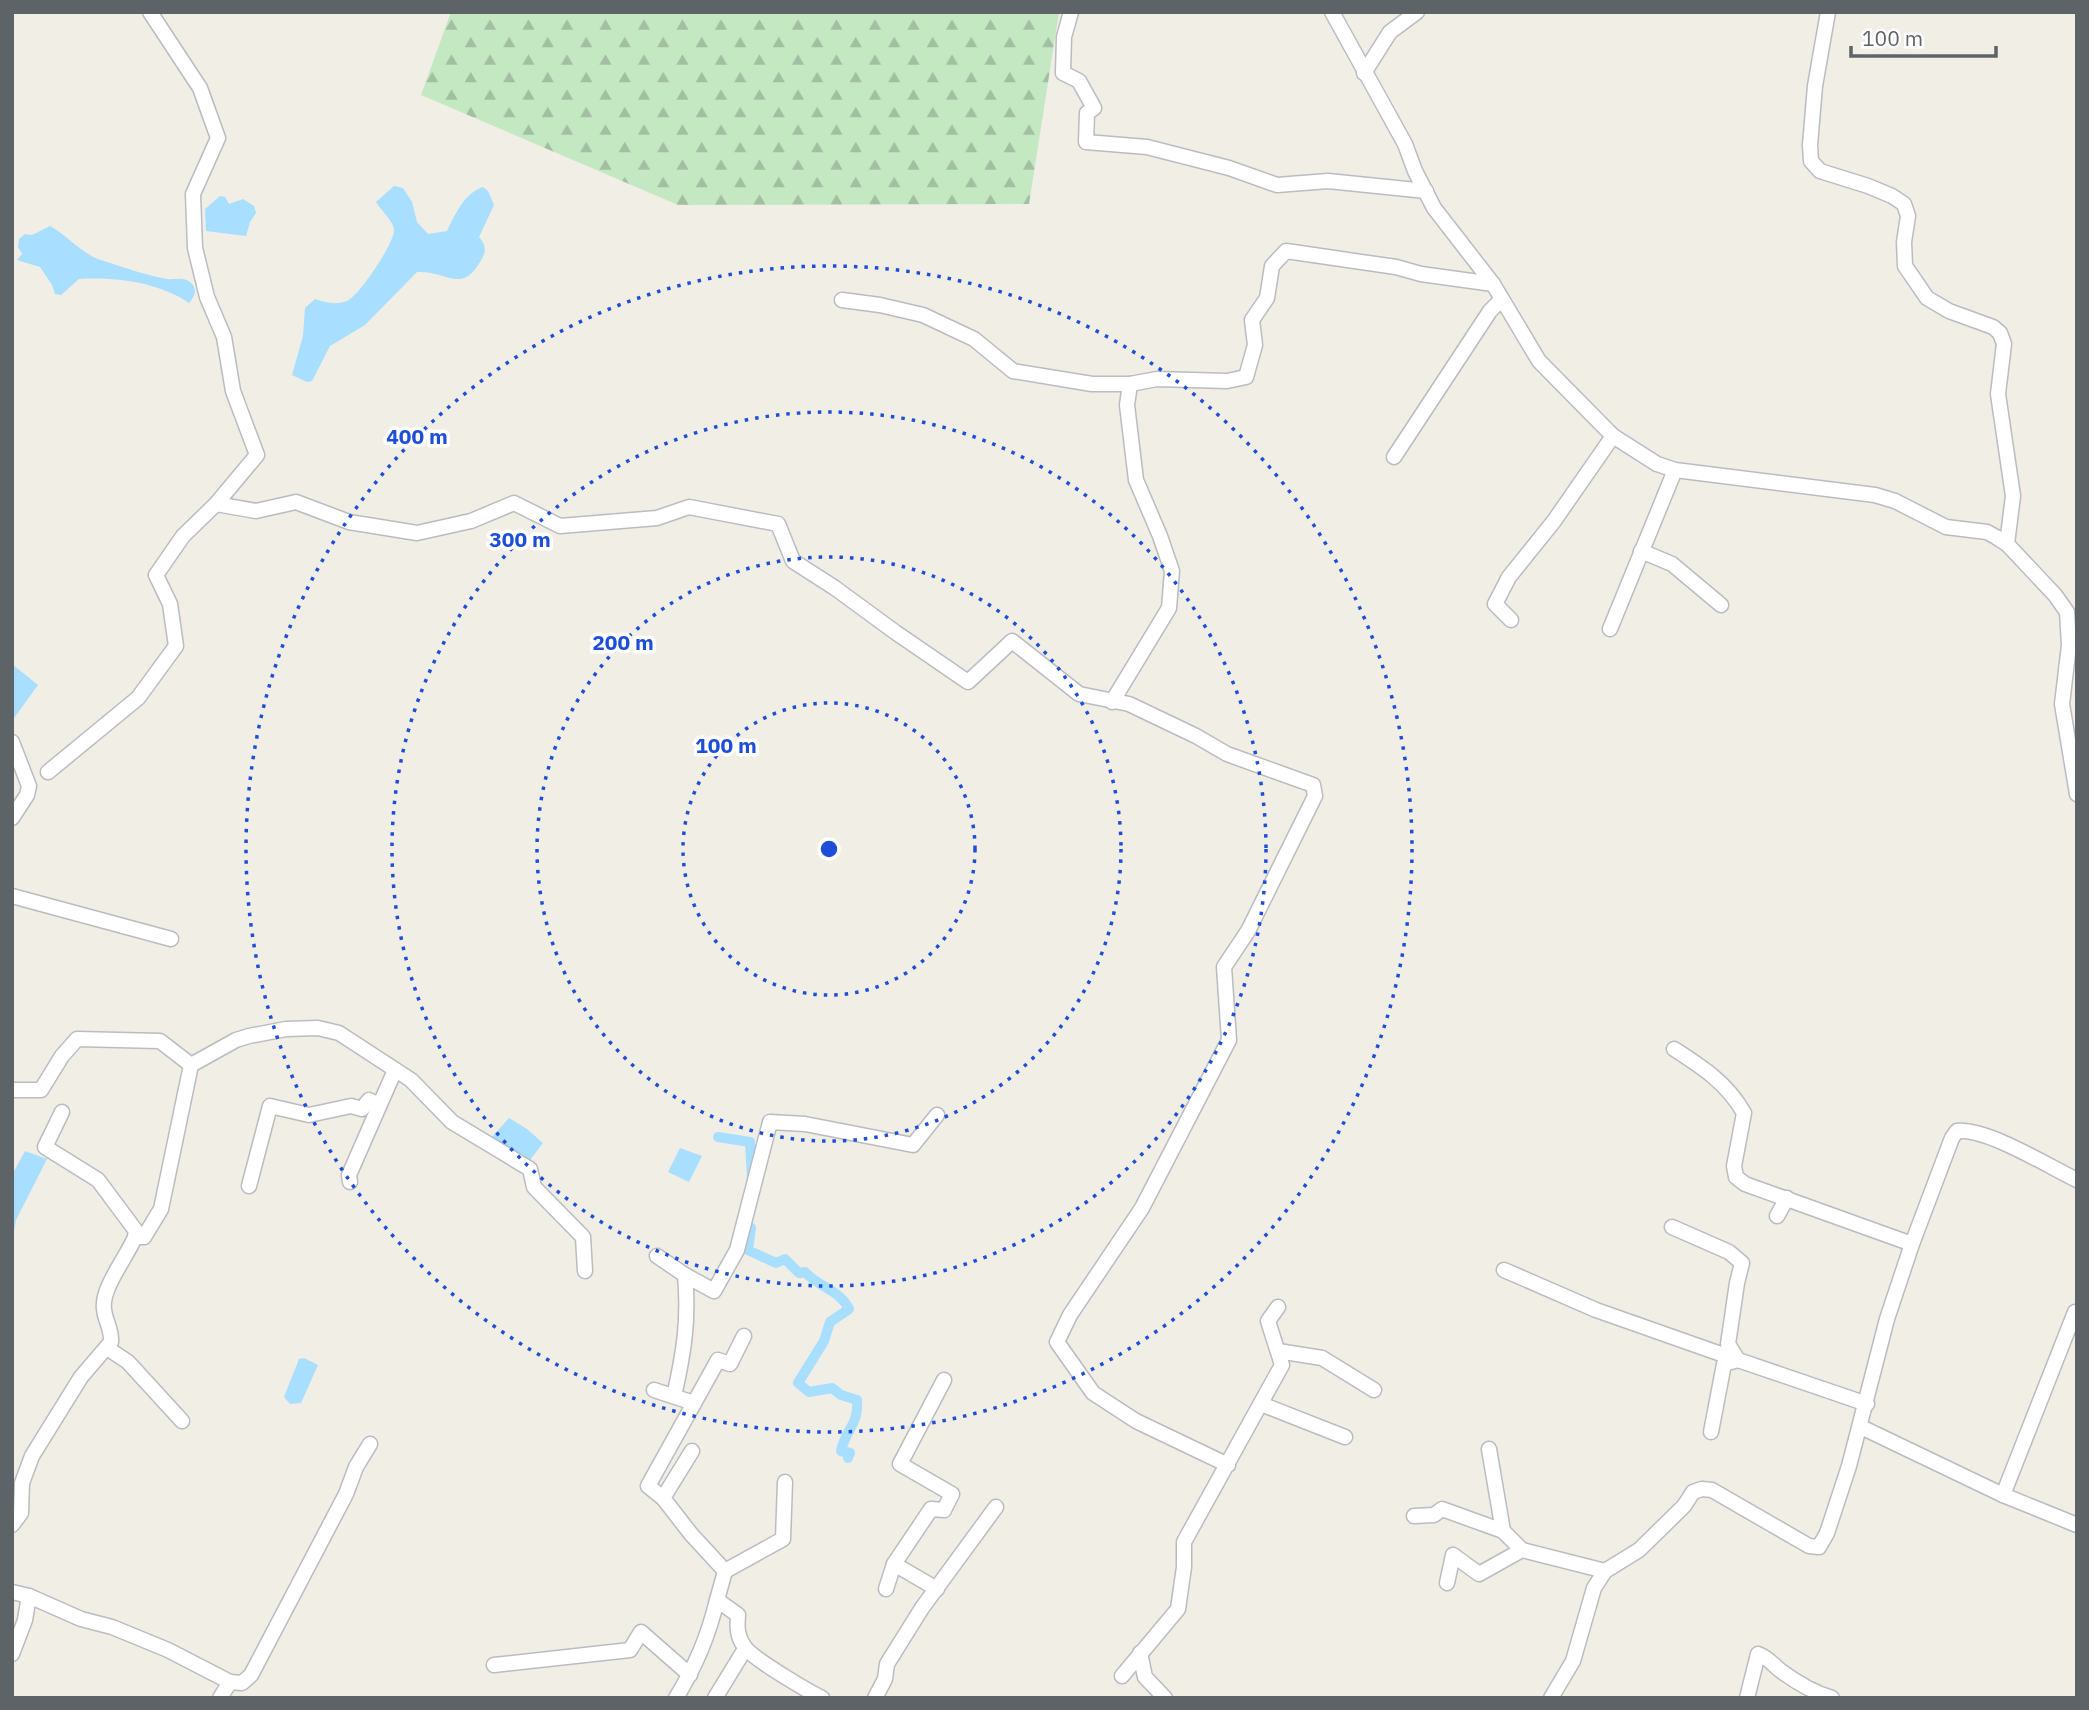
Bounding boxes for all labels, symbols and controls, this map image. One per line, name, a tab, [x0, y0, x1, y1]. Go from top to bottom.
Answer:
scale bar	[1851, 14, 1996, 58]
text: 100 m	[1862, 24, 1923, 52]
text: 400 m	[386, 422, 448, 450]
text: 300 m	[489, 525, 551, 553]
text: 200 m	[592, 628, 654, 656]
text: 100 m	[695, 731, 757, 759]
centre of rings	[817, 837, 841, 861]

